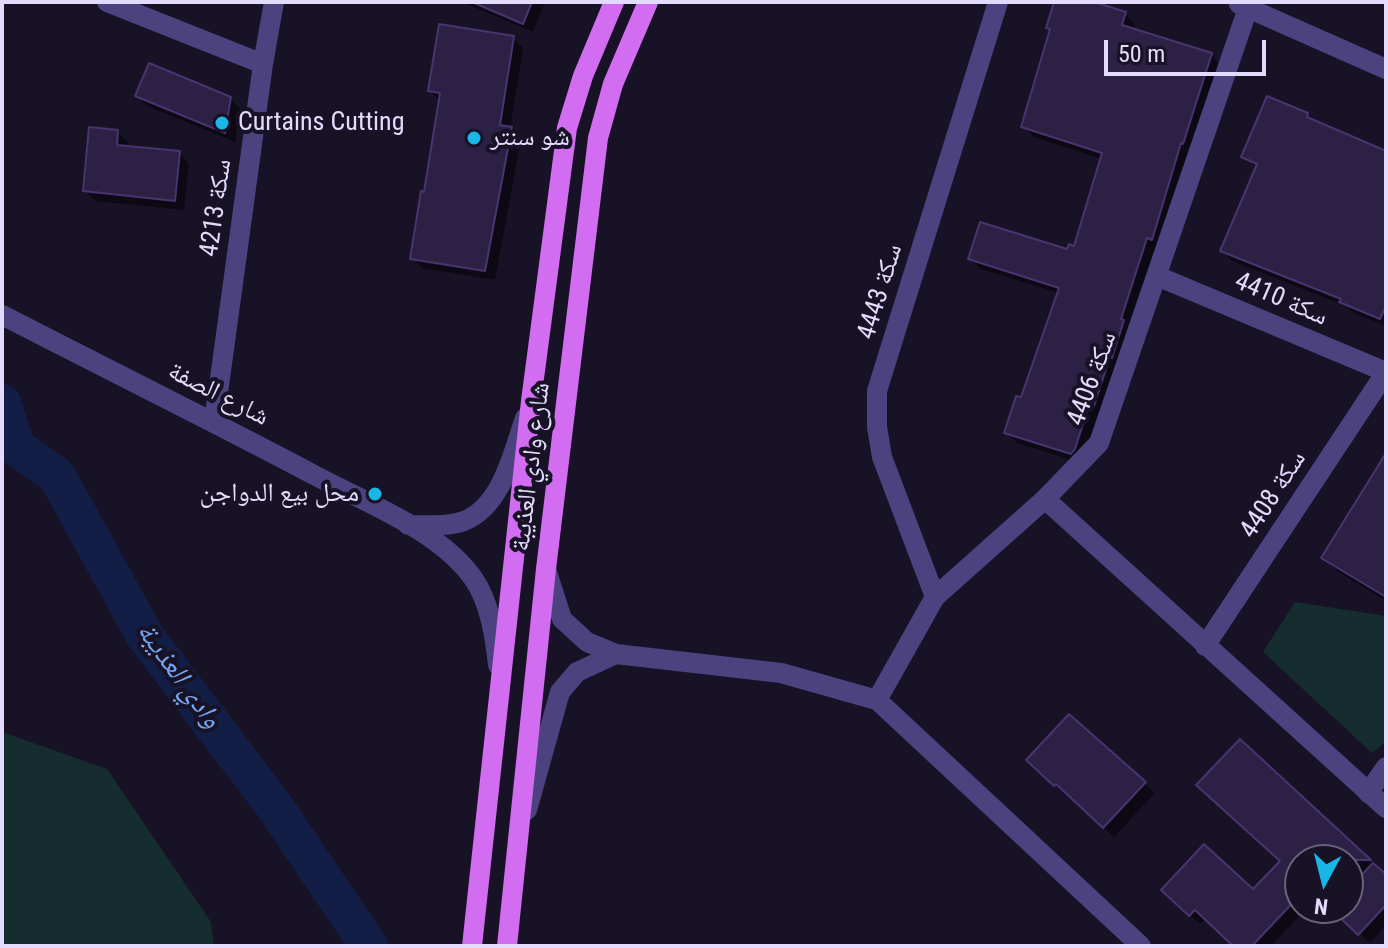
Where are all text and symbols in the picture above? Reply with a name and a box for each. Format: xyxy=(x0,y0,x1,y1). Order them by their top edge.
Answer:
scale bar xyxy=(1108,24,1270,74)
text: 50 m xyxy=(1118,40,1165,68)
place label: Curtains Cutting xyxy=(238,107,404,139)
marker: Curtains Cutting xyxy=(213,114,231,132)
place label: شو سنتر xyxy=(490,122,570,154)
marker: شو سنتر xyxy=(465,129,483,147)
street label: سكة 4213 xyxy=(195,157,239,259)
street label: سكة 4443 xyxy=(852,241,910,343)
street label: سكة 4410 xyxy=(1230,266,1332,334)
street label: سكة 4406 xyxy=(1062,328,1124,430)
street label: شارع الصفة xyxy=(162,356,274,434)
street label: شارع وادي العذيبة xyxy=(506,381,558,553)
street label: سكة 4408 xyxy=(1234,445,1314,545)
place label: محل بيع الدواجن xyxy=(199,478,359,510)
marker: محل بيع الدواجن xyxy=(366,485,384,503)
water label: وادي العذيبة xyxy=(128,616,228,736)
north arrow xyxy=(1284,844,1364,924)
text: N xyxy=(1313,893,1329,920)

